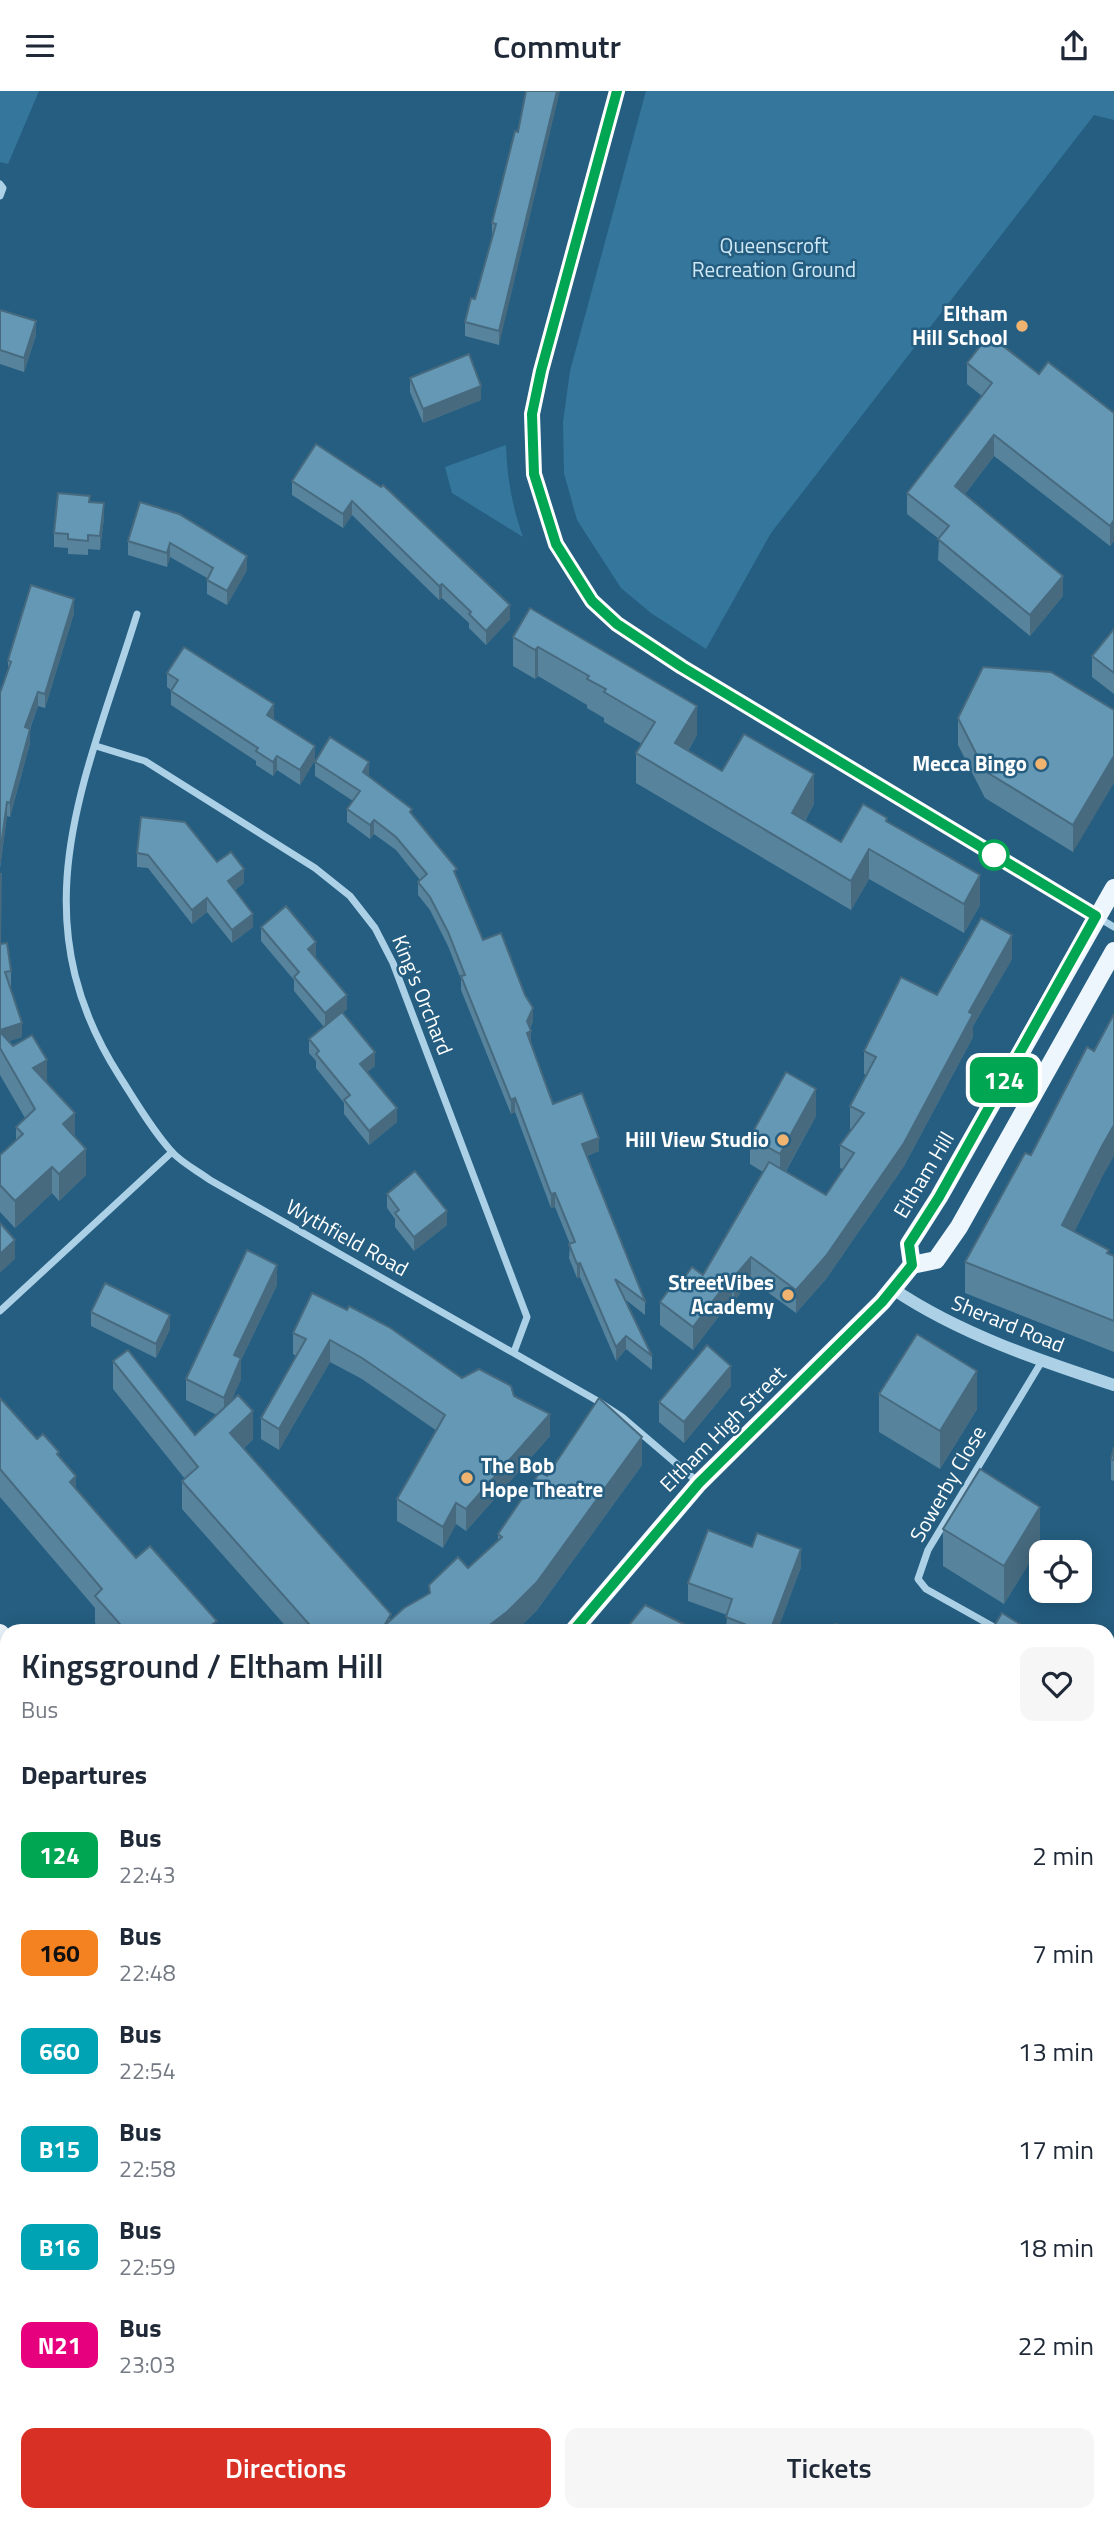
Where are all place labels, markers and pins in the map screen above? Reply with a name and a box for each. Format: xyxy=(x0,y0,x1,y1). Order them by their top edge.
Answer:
place label: Eltham Hill School xyxy=(912,297,1008,353)
marker: Eltham Hill School xyxy=(1014,318,1030,334)
place label: Mecca Bingo xyxy=(912,747,1027,779)
marker: Mecca Bingo xyxy=(1033,756,1049,772)
unlabelled marker xyxy=(979,840,1009,870)
place label: Hill View Studio xyxy=(625,1123,769,1155)
marker: Hill View Studio xyxy=(775,1132,791,1148)
place label: StreetVibes Academy xyxy=(668,1266,774,1322)
marker: StreetVibes Academy xyxy=(780,1287,796,1303)
place label: The Bob Hope Theatre xyxy=(481,1449,603,1505)
marker: The Bob Hope Theatre xyxy=(459,1470,475,1486)

